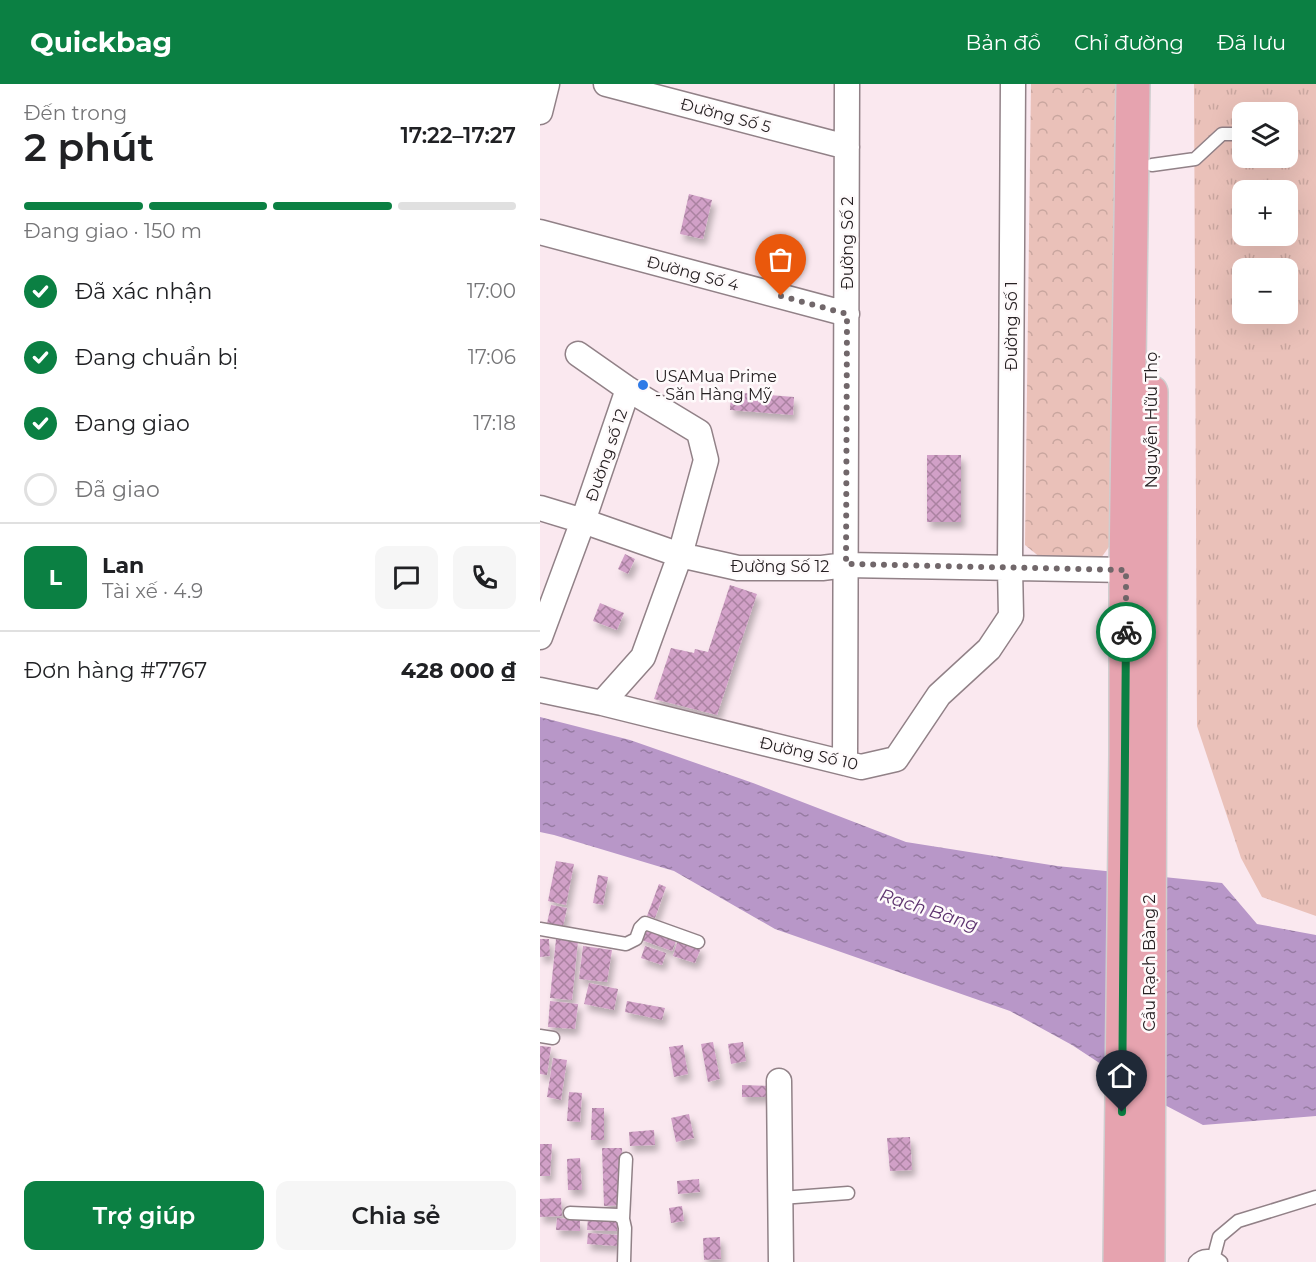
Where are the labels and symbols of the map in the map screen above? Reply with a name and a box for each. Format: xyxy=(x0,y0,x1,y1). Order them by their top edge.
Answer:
street label: Đường Số 5 xyxy=(679,94,773,137)
street label: Đường Số 2 xyxy=(838,197,857,289)
pin xyxy=(755,234,806,296)
street label: Đường Số 4 xyxy=(645,252,741,295)
street label: Đường Số 1 xyxy=(1002,281,1021,371)
street label: Nguyễn Hữu Thọ xyxy=(1142,352,1161,488)
place label: USAMua Prime - Săn Hàng Mỹ xyxy=(655,367,777,404)
marker: USAMua Prime - Săn Hàng Mỹ xyxy=(636,378,650,392)
street label: Đường số 12 xyxy=(582,406,631,504)
street label: Đường Số 12 xyxy=(731,557,829,576)
courier xyxy=(1096,602,1156,662)
street label: Đường Số 10 xyxy=(758,733,860,774)
water label: Rạch Bàng xyxy=(877,884,981,936)
street label: Cầu Rạch Bàng 2 xyxy=(1140,895,1159,1032)
pin xyxy=(1096,1050,1147,1112)

